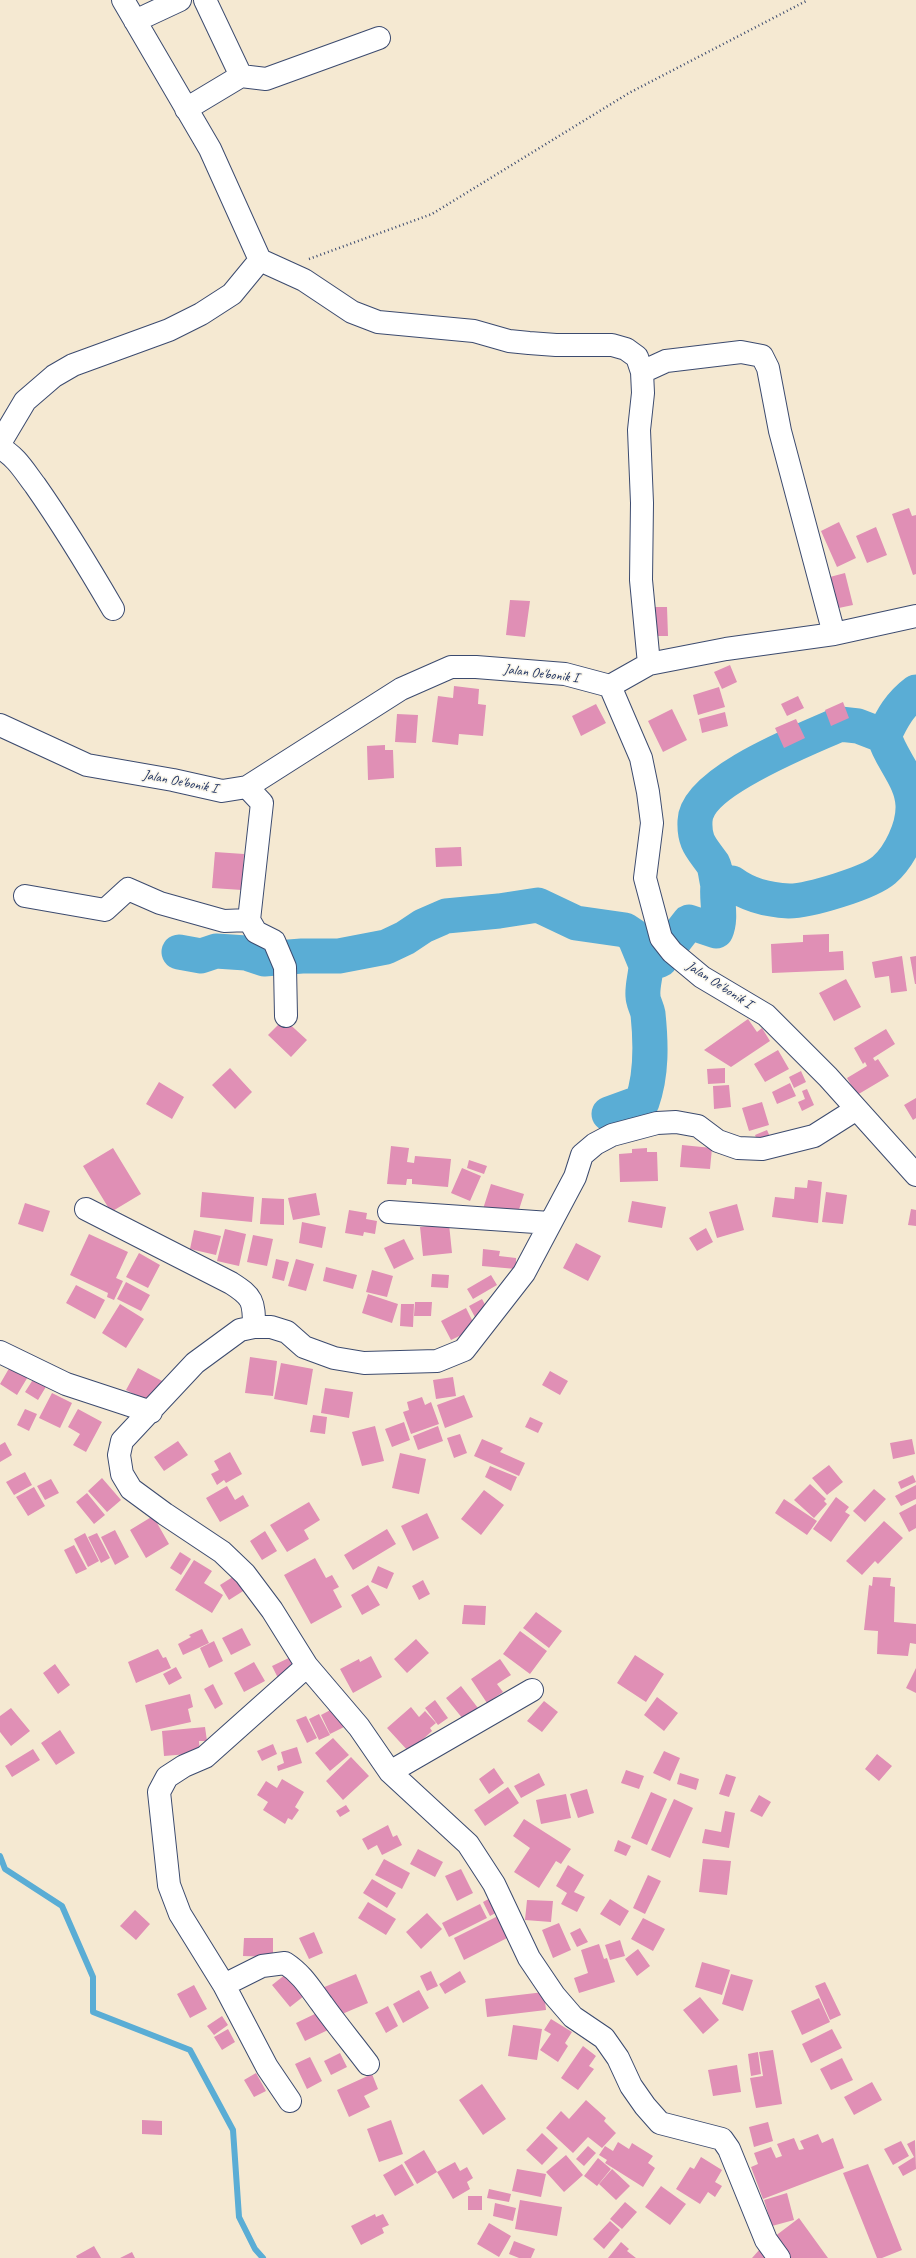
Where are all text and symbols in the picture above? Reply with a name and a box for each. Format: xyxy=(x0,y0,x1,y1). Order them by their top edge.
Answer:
street label: Jalan Oe'bonik I xyxy=(503,661,579,687)
street label: Jalan Oe'bonik I xyxy=(142,767,218,797)
street label: Jalan Oe'bonik I xyxy=(683,958,755,1012)

